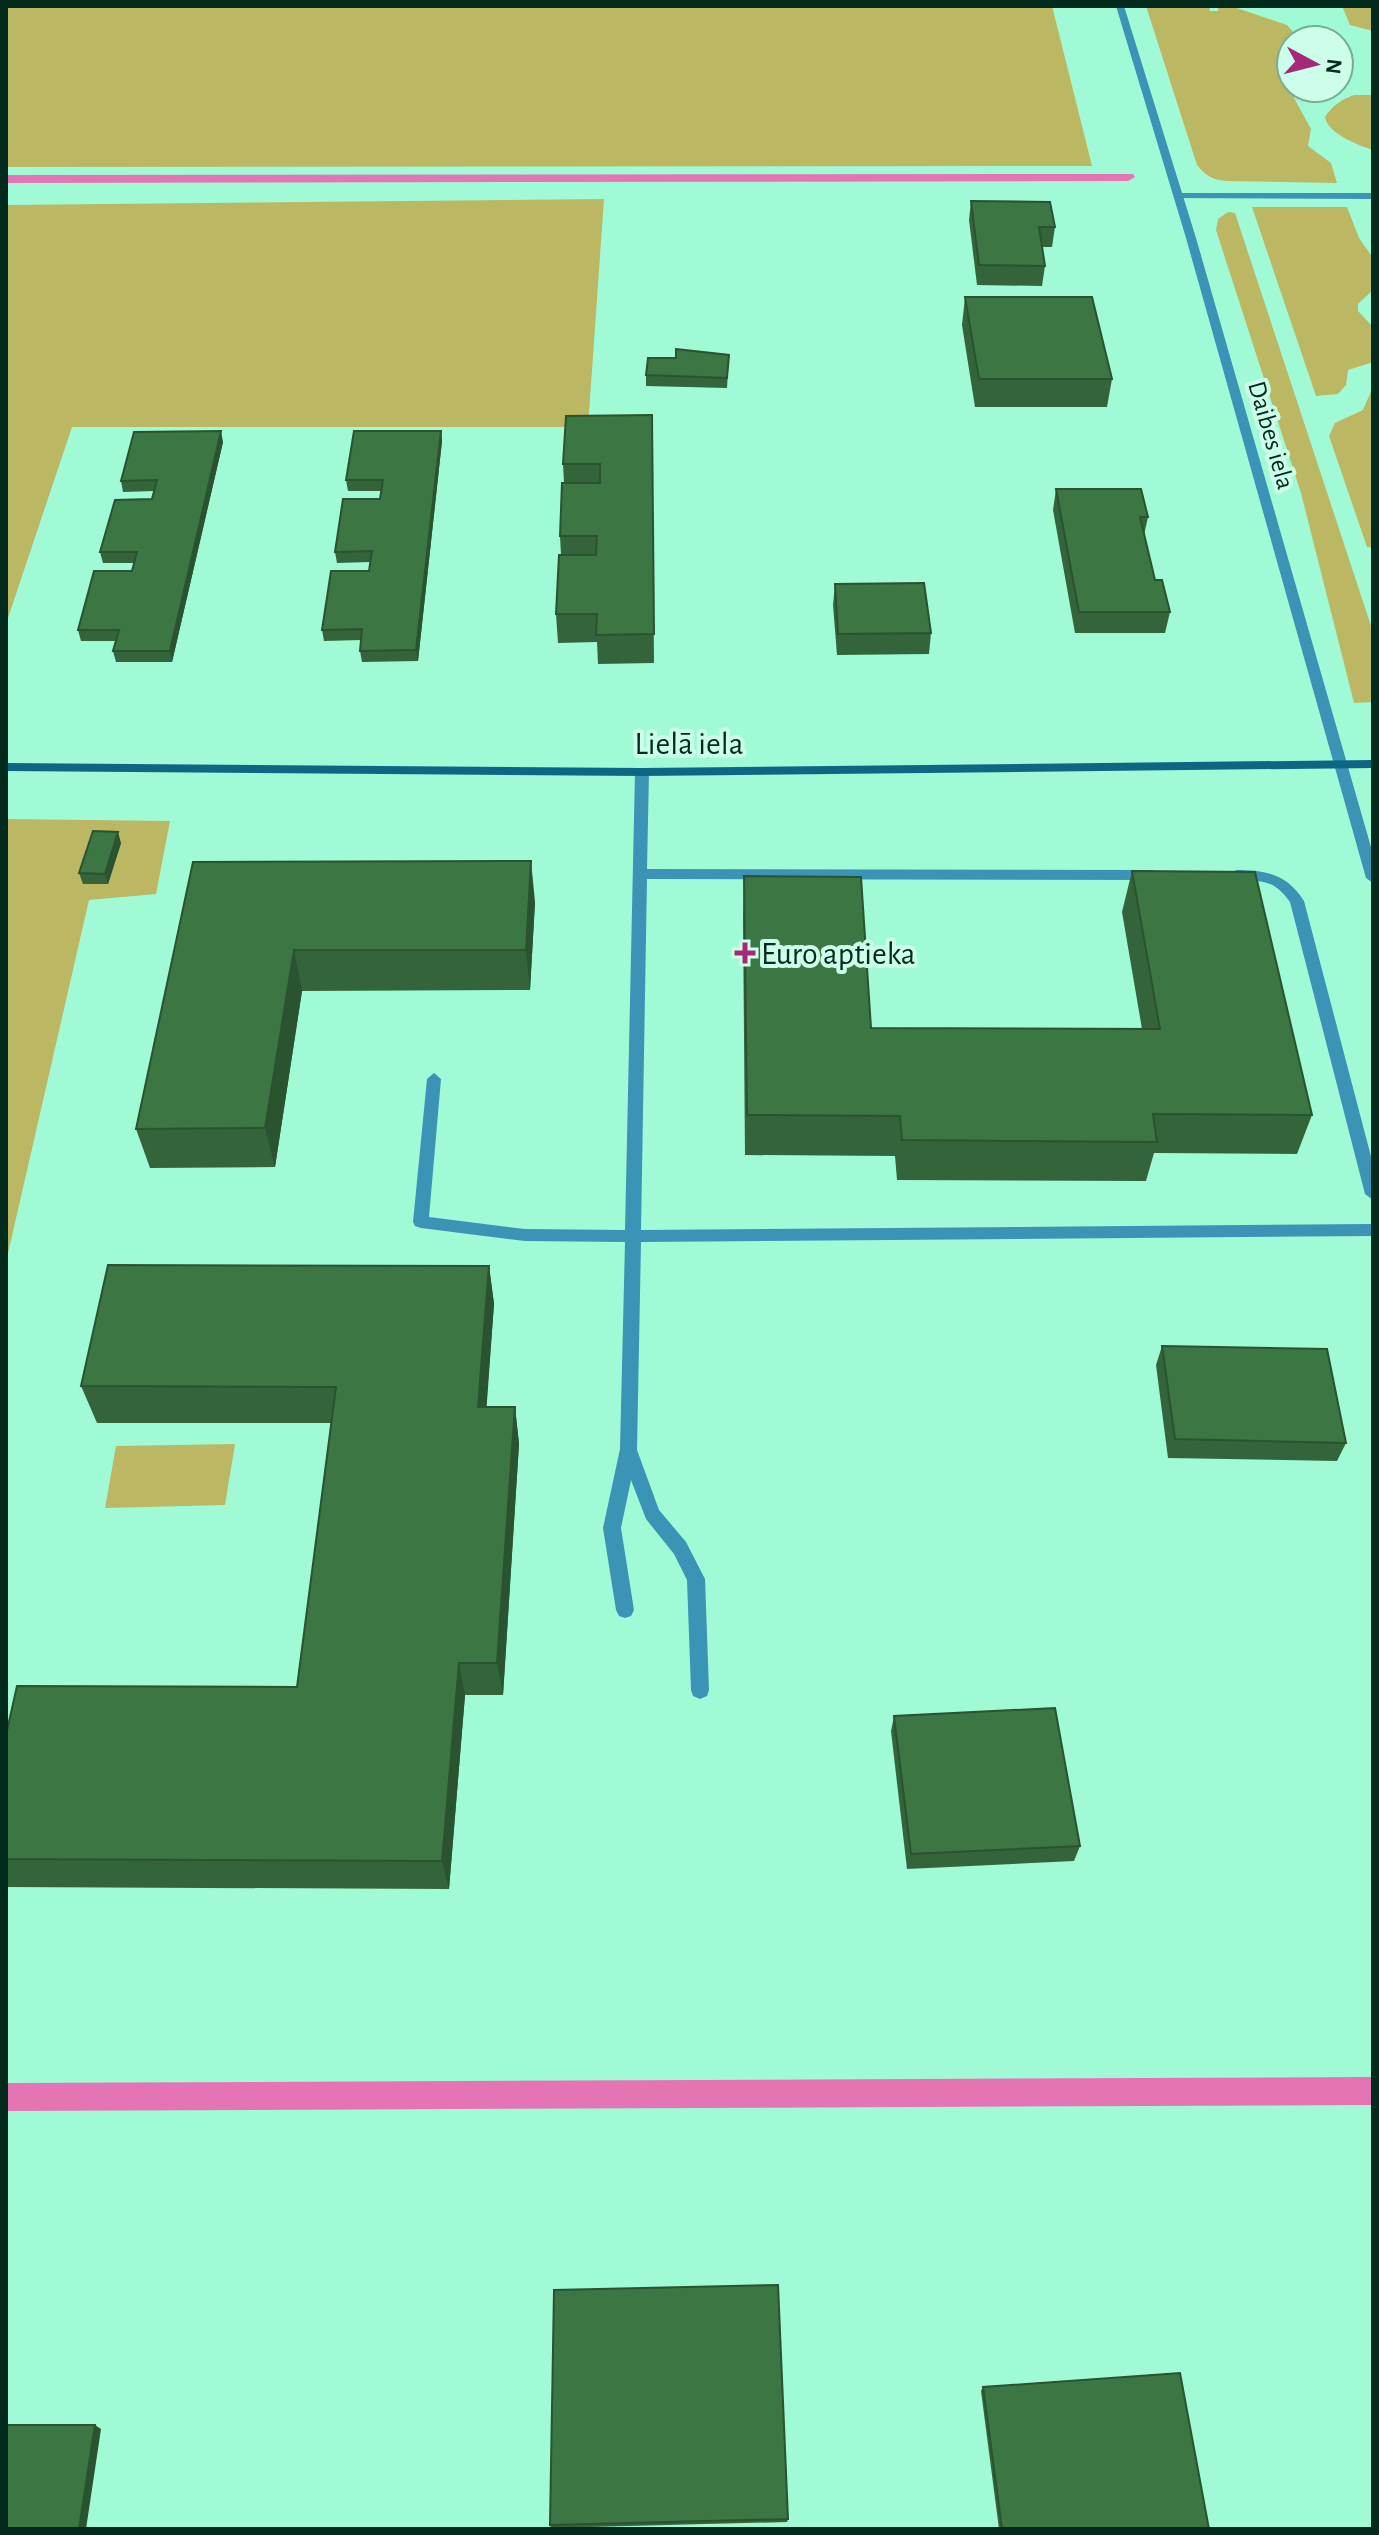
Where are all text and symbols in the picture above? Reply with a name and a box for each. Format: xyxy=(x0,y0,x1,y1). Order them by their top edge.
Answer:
north arrow xyxy=(1275,24,1355,104)
text: N xyxy=(1322,57,1346,75)
street label: Daibes iela xyxy=(1243,378,1299,492)
street label: Lielā iela xyxy=(635,728,743,760)
place label: Euro aptieka xyxy=(761,938,916,970)
marker: Euro aptieka xyxy=(736,944,754,962)

